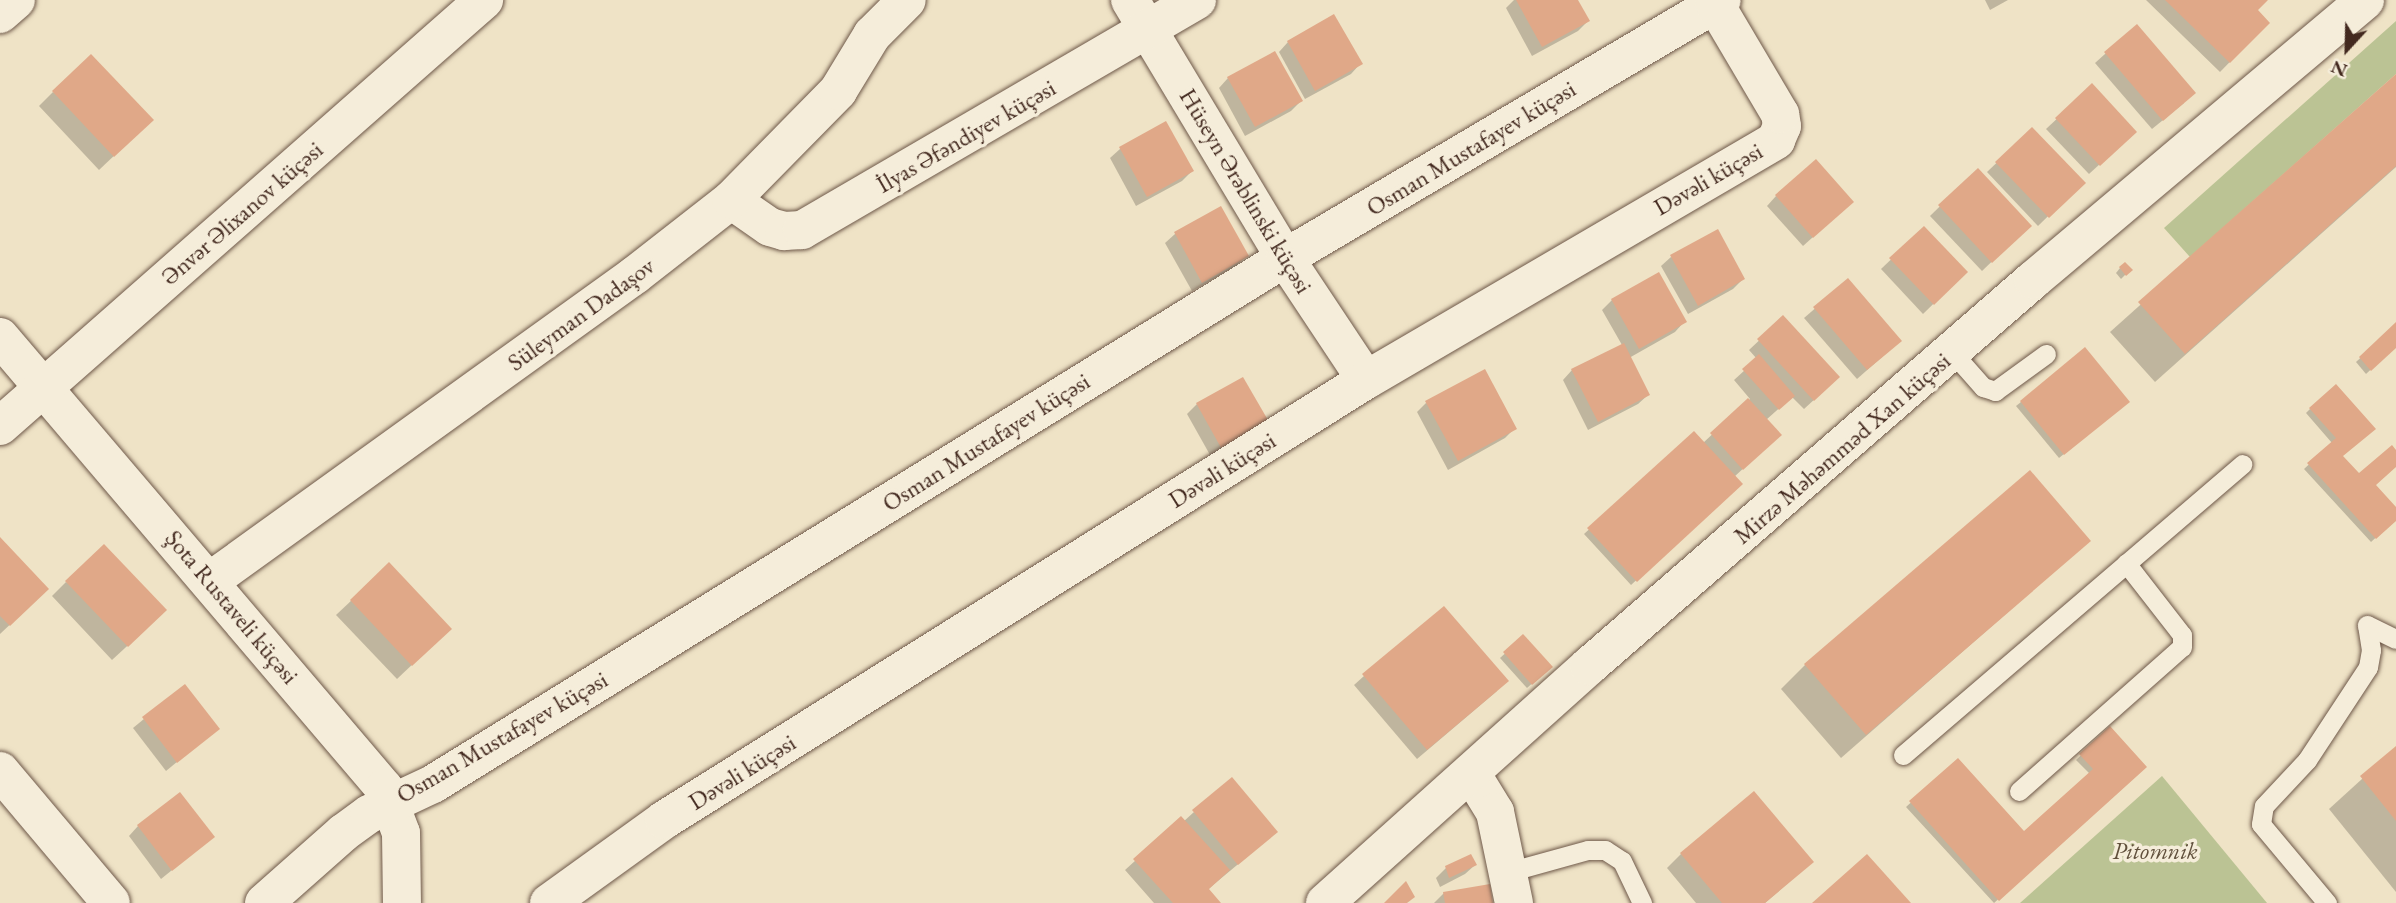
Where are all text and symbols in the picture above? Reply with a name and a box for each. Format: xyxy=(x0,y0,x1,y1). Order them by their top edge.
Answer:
north arrow xyxy=(2312,14,2382,84)
text: N xyxy=(2327,54,2351,83)
street label: İlyas Əfəndiyev küçəsi xyxy=(871,73,1061,199)
street label: Osman Mustafayev küçəsi xyxy=(1361,74,1581,222)
street label: Hüseyn Ərəblinski küçəsi xyxy=(1173,83,1319,299)
street label: Ənvər Əlixanov küçəsi xyxy=(155,135,329,291)
street label: Dəvəli küçəsi xyxy=(1649,136,1767,222)
street label: Süleyman Dadaşov xyxy=(502,251,660,377)
street label: Mirzə Məhəmməd Xan küçəsi xyxy=(1728,346,1956,550)
street label: Osman Mustafayev küçəsi xyxy=(877,366,1095,518)
street label: Dəvəli küçəsi xyxy=(1163,426,1281,514)
street label: Şota Rustaveli küçəsi xyxy=(159,524,305,690)
street label: Osman Mustafayev küçəsi xyxy=(391,665,613,809)
street label: Dəvəli küçəsi xyxy=(683,728,801,816)
park label: Pitomnik xyxy=(2112,837,2198,865)

